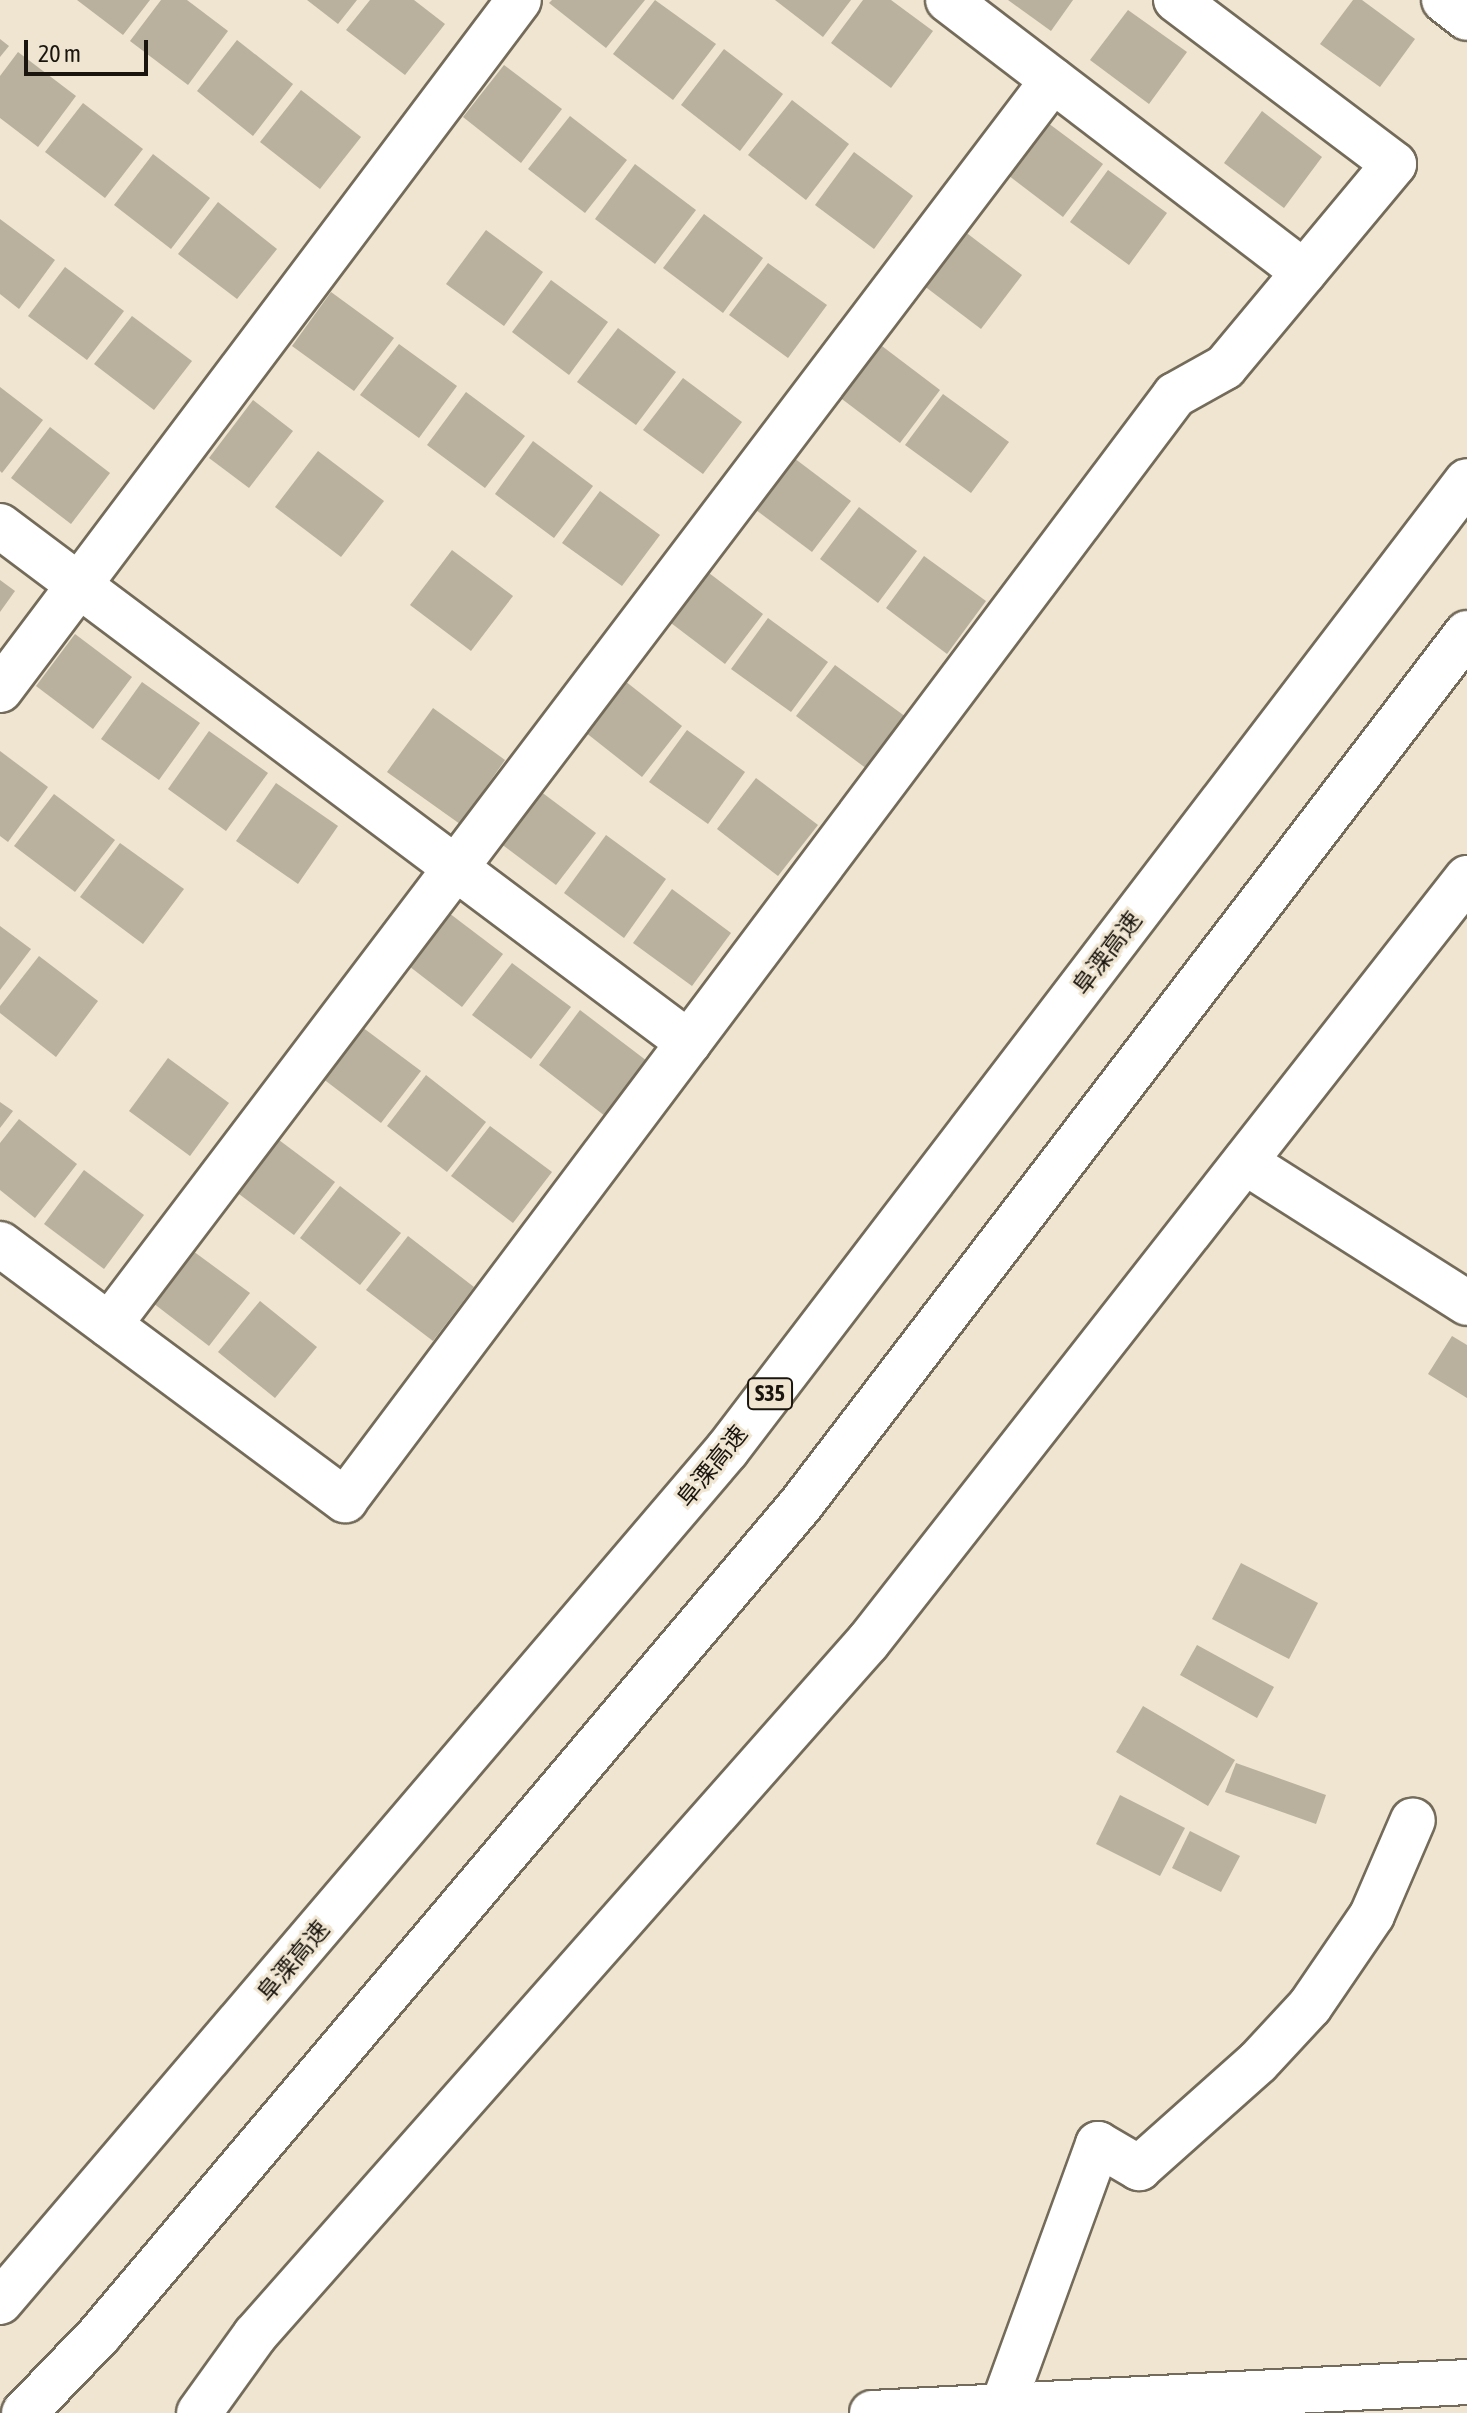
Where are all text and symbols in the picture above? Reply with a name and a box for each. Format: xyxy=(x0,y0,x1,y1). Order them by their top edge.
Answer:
scale bar xyxy=(28,24,152,74)
text: 20 m xyxy=(38,40,81,67)
street label: 阜溧高速 xyxy=(1067,906,1147,1000)
road number: S35 xyxy=(746,1376,794,1412)
street label: 阜溧高速 xyxy=(671,1420,753,1512)
street label: 阜溧高速 xyxy=(251,1915,335,2007)

